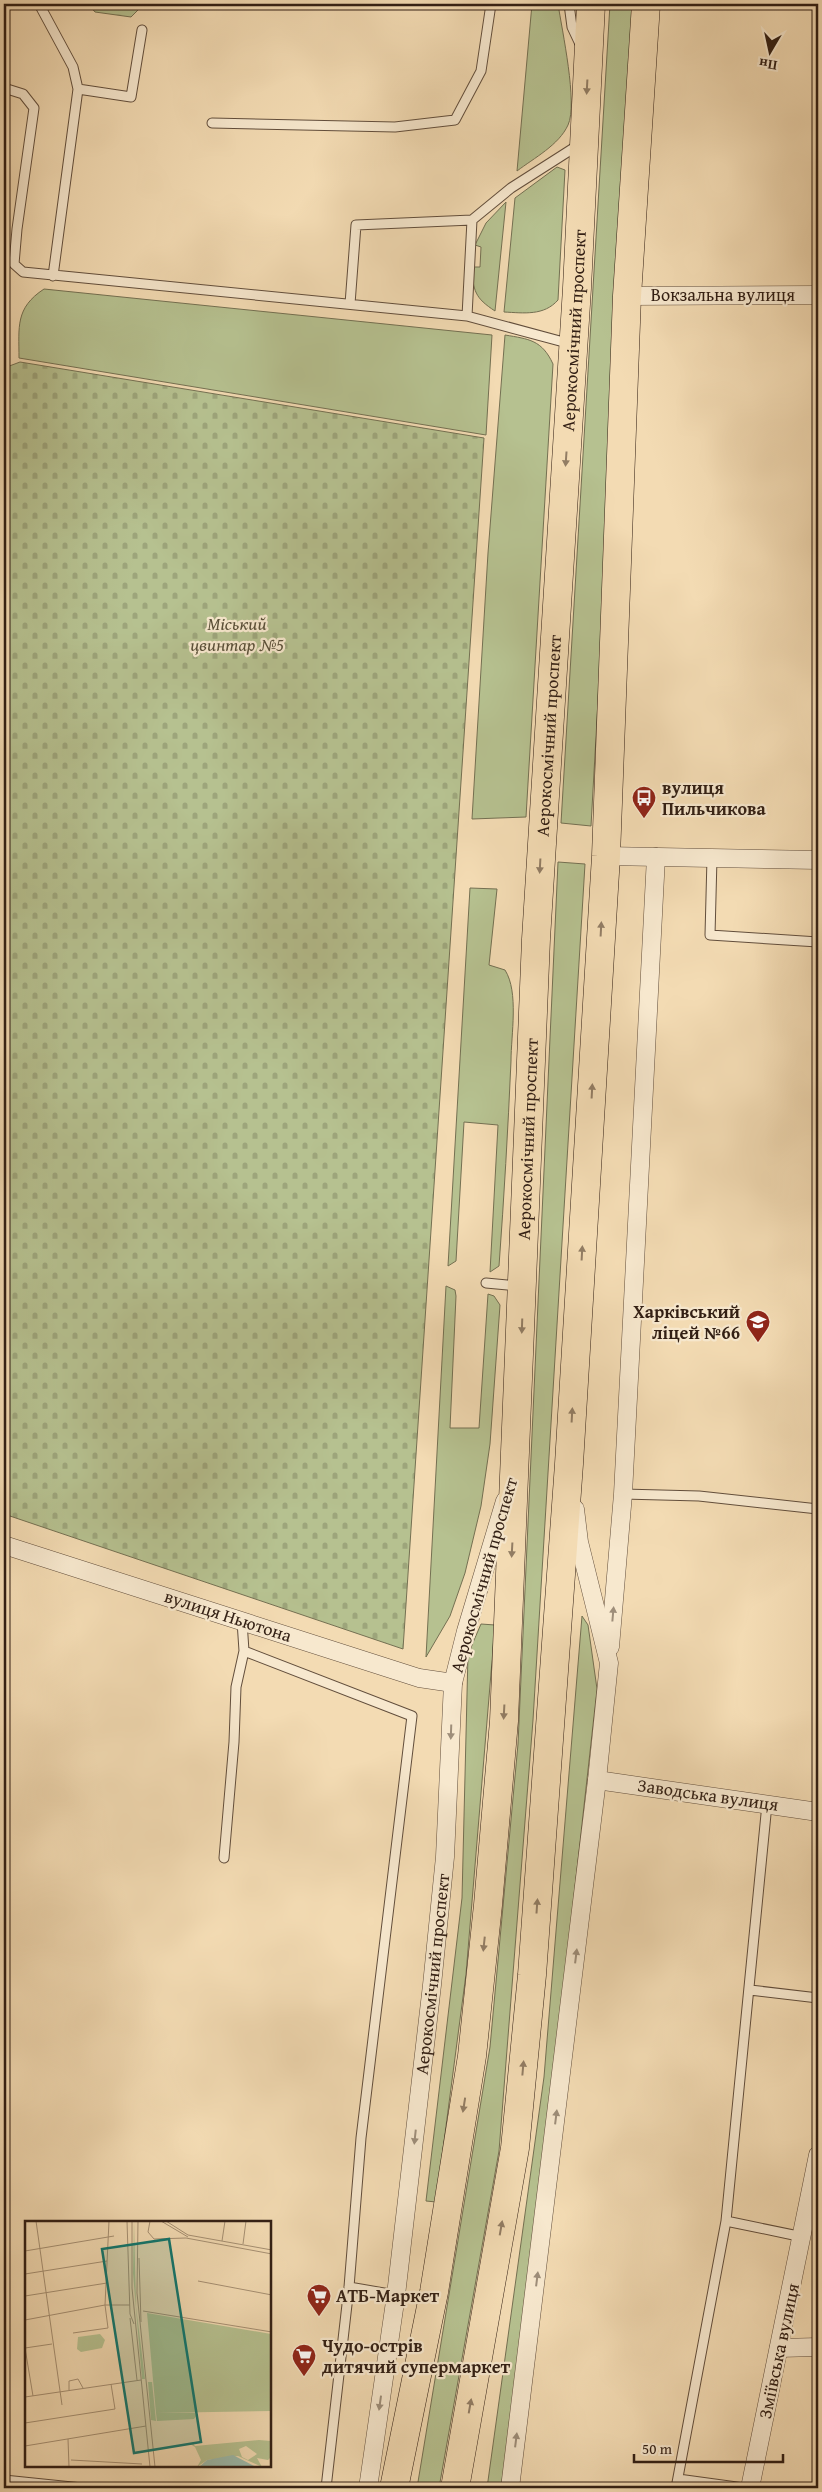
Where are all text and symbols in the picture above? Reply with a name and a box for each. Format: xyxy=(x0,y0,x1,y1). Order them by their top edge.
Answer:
north arrow xyxy=(744,28,794,78)
text: Пн xyxy=(757,53,778,76)
one-way arrow xyxy=(582,80,590,96)
street label: Аерокосмічний проспект xyxy=(554,229,593,432)
street label: Вокзальна вулиця xyxy=(651,281,795,308)
one-way arrow xyxy=(562,452,570,468)
park label: Міський цвинтар №5 xyxy=(190,610,284,658)
street label: Аерокосмічний проспект xyxy=(528,634,568,837)
place label: вулиця Пильчикова xyxy=(662,774,766,822)
bus stop icon: вулиця Пильчикова xyxy=(631,785,657,819)
one-way arrow xyxy=(536,858,544,874)
one-way arrow xyxy=(598,921,606,937)
street label: Аерокосмічний проспект xyxy=(510,1037,545,1241)
one-way arrow xyxy=(588,1083,596,1099)
one-way arrow xyxy=(578,1245,586,1261)
place label: Харківський ліцей №66 xyxy=(633,1298,740,1346)
school or university icon: Харківський ліцей №66 xyxy=(745,1309,771,1343)
one-way arrow xyxy=(517,1318,525,1334)
one-way arrow xyxy=(568,1407,576,1423)
street label: Аерокосмічний проспект xyxy=(443,1474,524,1676)
one-way arrow xyxy=(507,1542,515,1558)
street label: вулиця Ньютона xyxy=(161,1582,296,1649)
one-way arrow xyxy=(609,1606,617,1622)
one-way arrow xyxy=(500,1705,508,1721)
one-way arrow xyxy=(446,1724,454,1740)
street label: Заводська вулиця xyxy=(636,1771,780,1818)
street label: Аерокосмічний проспект xyxy=(408,1872,456,2076)
one-way arrow xyxy=(533,1897,541,1913)
one-way arrow xyxy=(480,1936,488,1952)
one-way arrow xyxy=(572,1948,580,1964)
one-way arrow xyxy=(519,2059,527,2075)
one-way arrow xyxy=(459,2097,467,2113)
one-way arrow xyxy=(553,2109,561,2125)
one-way arrow xyxy=(411,2130,419,2146)
one-way arrow xyxy=(498,2220,506,2236)
inset map xyxy=(25,2221,271,2467)
one-way arrow xyxy=(533,2270,541,2286)
street label: Зміївська вулиця xyxy=(751,2281,806,2421)
place label: АТБ-Маркет xyxy=(336,2282,440,2309)
supermarket icon: АТБ-Маркет xyxy=(306,2283,332,2317)
place label: Чудо-острів дитячий супермаркет xyxy=(322,2332,511,2380)
supermarket icon: Чудо-острів дитячий супермаркет xyxy=(291,2343,317,2377)
one-way arrow xyxy=(376,2395,384,2411)
one-way arrow xyxy=(466,2397,474,2413)
one-way arrow xyxy=(513,2432,521,2448)
scale bar xyxy=(634,2432,783,2464)
text: 50 m xyxy=(642,2438,673,2459)

